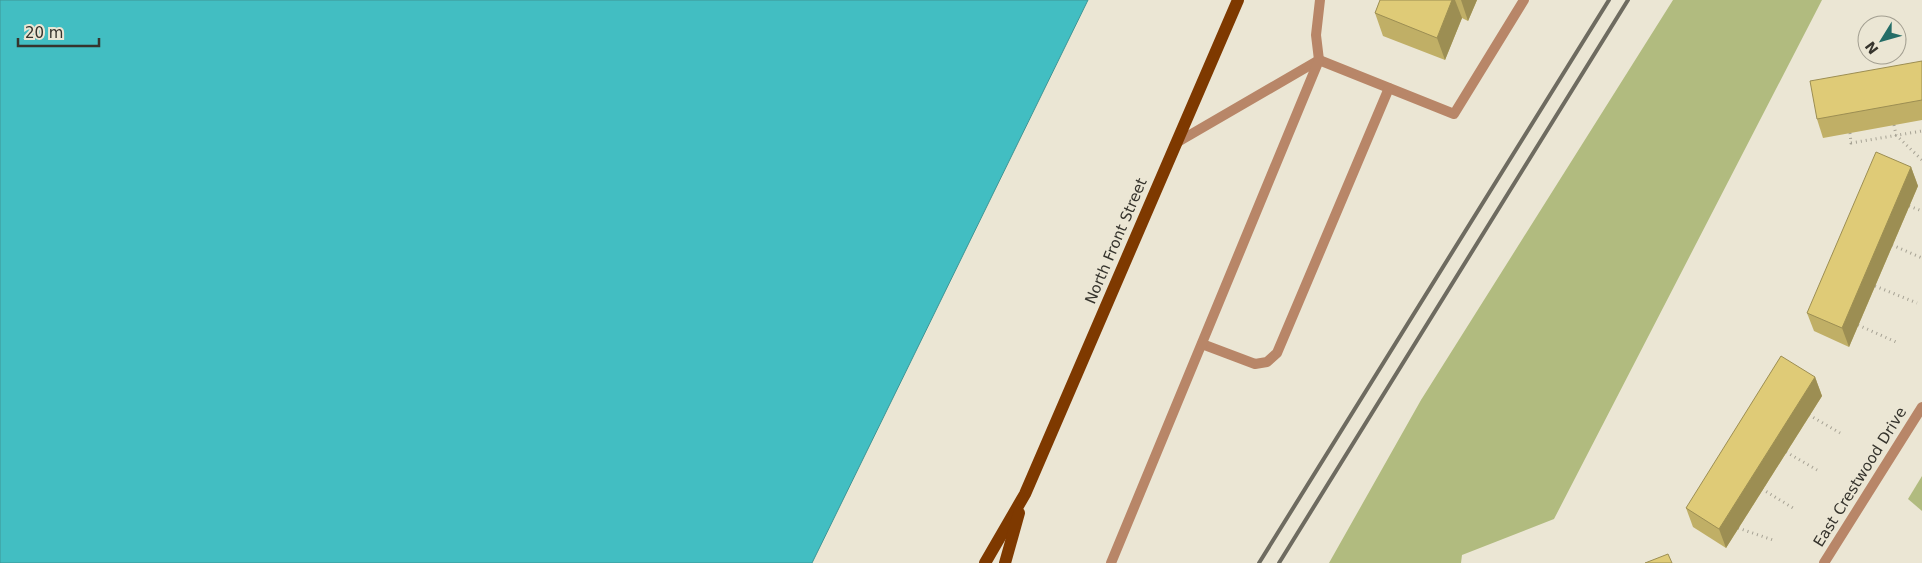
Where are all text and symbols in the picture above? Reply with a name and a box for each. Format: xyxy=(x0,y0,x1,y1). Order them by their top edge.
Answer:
scale bar xyxy=(18,15,99,47)
north arrow xyxy=(1857,15,1907,65)
text: 20 m xyxy=(25,24,63,42)
text: N xyxy=(1862,38,1882,57)
street label: North Front Street xyxy=(1081,175,1151,307)
street label: East Crestwood Drive xyxy=(1810,404,1910,550)

